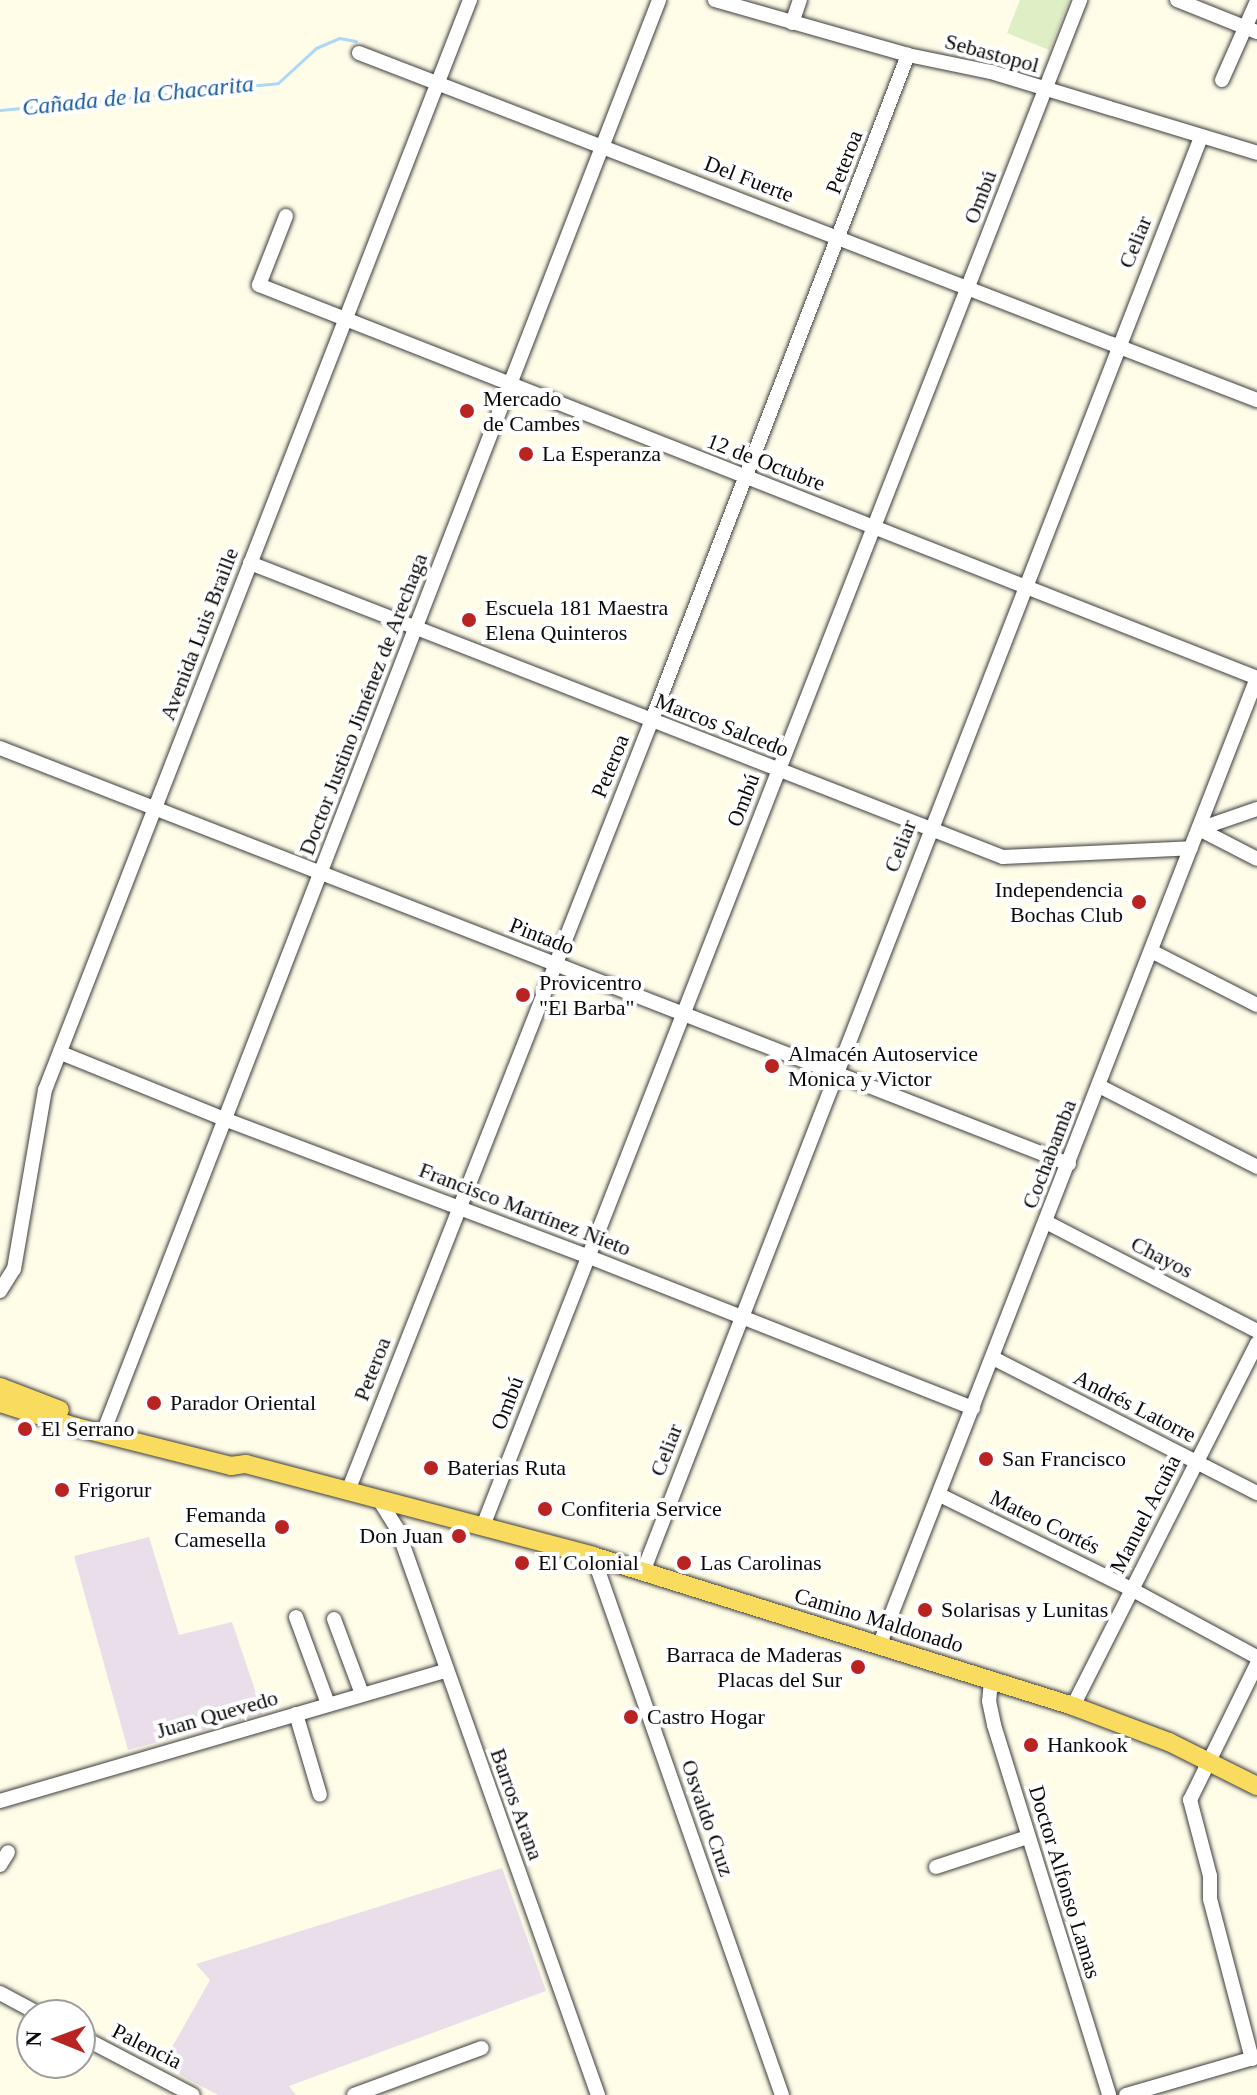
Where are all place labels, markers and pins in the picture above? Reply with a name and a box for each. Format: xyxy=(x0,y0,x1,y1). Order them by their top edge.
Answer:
place label: Mercado de Cambes xyxy=(483,385,580,436)
marker: Mercado de Cambes xyxy=(458,402,476,420)
place label: La Esperanza xyxy=(542,441,661,467)
marker: La Esperanza xyxy=(517,445,535,463)
place label: Escuela 181 Maestra Elena Quinteros xyxy=(485,594,668,646)
marker: Escuela 181 Maestra Elena Quinteros xyxy=(460,611,478,629)
place label: Independencia Bochas Club xyxy=(995,876,1123,928)
marker: Independencia Bochas Club xyxy=(1130,893,1148,911)
place label: Provicentro "El Barba" xyxy=(539,969,642,1020)
marker: Provicentro "El Barba" xyxy=(514,986,532,1004)
place label: Almacén Autoservice Monica y Victor xyxy=(788,1040,979,1092)
marker: Almacén Autoservice Monica y Victor xyxy=(763,1057,781,1075)
place label: Parador Oriental xyxy=(170,1390,316,1416)
marker: Parador Oriental xyxy=(145,1394,163,1412)
place label: El Serrano xyxy=(41,1416,134,1442)
marker: El Serrano xyxy=(16,1420,34,1438)
place label: San Francisco xyxy=(1002,1446,1126,1472)
marker: San Francisco xyxy=(977,1450,995,1468)
place label: Baterias Ruta xyxy=(447,1455,566,1481)
marker: Baterias Ruta xyxy=(422,1459,440,1477)
place label: Frigorur xyxy=(78,1477,151,1503)
marker: Frigorur xyxy=(53,1481,71,1499)
place label: Confiteria Service xyxy=(561,1496,722,1522)
marker: Confiteria Service xyxy=(536,1500,554,1518)
place label: Femanda Camesella xyxy=(174,1501,266,1552)
marker: Femanda Camesella xyxy=(273,1518,291,1536)
place label: Don Juan xyxy=(359,1523,443,1549)
marker: Don Juan xyxy=(450,1527,468,1545)
place label: El Colonial xyxy=(538,1550,639,1576)
place label: Las Carolinas xyxy=(700,1550,822,1576)
marker: El Colonial xyxy=(513,1554,531,1572)
marker: Las Carolinas xyxy=(675,1554,693,1572)
place label: Solarisas y Lunitas xyxy=(941,1597,1108,1623)
marker: Solarisas y Lunitas xyxy=(916,1601,934,1619)
place label: Barraca de Maderas Placas del Sur xyxy=(666,1641,842,1692)
marker: Barraca de Maderas Placas del Sur xyxy=(849,1658,867,1676)
place label: Castro Hogar xyxy=(647,1704,765,1730)
marker: Castro Hogar xyxy=(622,1708,640,1726)
place label: Hankook xyxy=(1047,1732,1128,1758)
marker: Hankook xyxy=(1022,1736,1040,1754)

